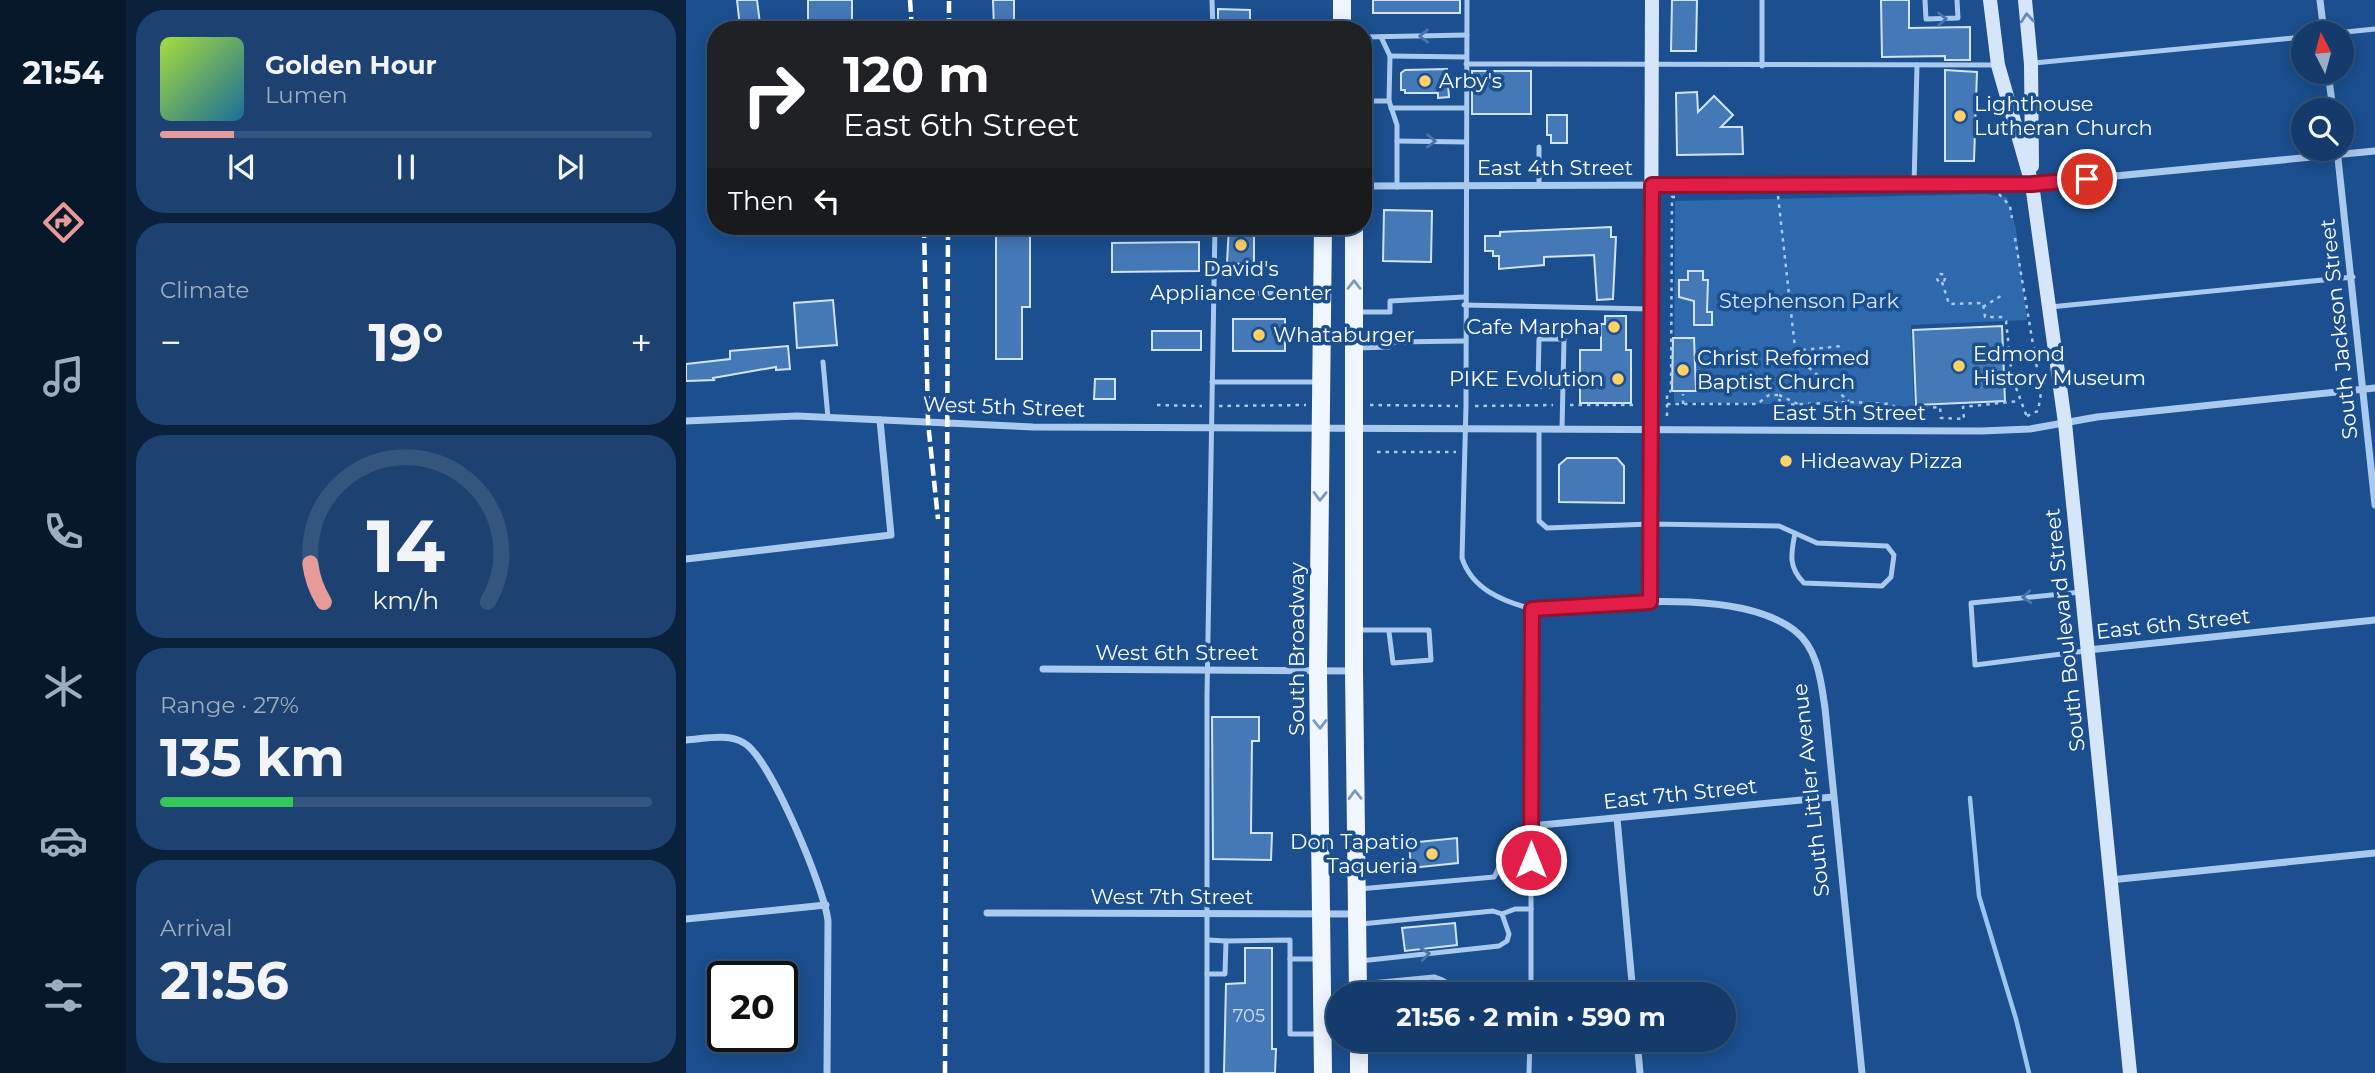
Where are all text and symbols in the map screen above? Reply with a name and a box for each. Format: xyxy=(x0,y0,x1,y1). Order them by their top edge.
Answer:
one-way arrow xyxy=(1937,11,1948,27)
one-way arrow xyxy=(2020,13,2035,24)
north arrow xyxy=(2291,21,2354,84)
map controls xyxy=(2291,21,2354,161)
one-way arrow xyxy=(1418,28,1429,44)
text: 120 m xyxy=(843,45,990,104)
text: Golden Hour xyxy=(265,49,437,81)
icon: right xyxy=(728,49,819,140)
text: 21:54 xyxy=(23,53,103,92)
place label: Arby's xyxy=(1439,68,1502,93)
marker: Arby's xyxy=(1417,73,1433,89)
text: Lumen xyxy=(265,81,348,109)
place label: Lighthouse Lutheran Church xyxy=(1974,91,2153,140)
button: search xyxy=(2291,98,2354,161)
text: East 6th Street xyxy=(843,105,1079,144)
marker: Lighthouse Lutheran Church xyxy=(1952,108,1968,124)
one-way arrow xyxy=(1426,134,1437,149)
icon: previous xyxy=(223,148,261,186)
icon: pause xyxy=(387,148,425,186)
icon: next xyxy=(551,148,589,186)
pin xyxy=(2057,149,2117,209)
street label: East 4th Street xyxy=(1477,155,1633,180)
icon: arrive xyxy=(2068,160,2106,198)
icon: left xyxy=(808,182,846,220)
text: Then xyxy=(728,185,794,217)
icon: directions xyxy=(39,198,88,247)
street label: South Jackson Street xyxy=(2314,217,2363,441)
marker: David's Appliance Center xyxy=(1233,237,1249,253)
place label: David's Appliance Center xyxy=(1150,256,1332,305)
text: Climate xyxy=(160,276,249,304)
one-way arrow xyxy=(1346,280,1362,290)
park label: Stephenson Park xyxy=(1719,288,1900,313)
text: 19° xyxy=(368,311,444,374)
place label: Cafe Marpha xyxy=(1466,314,1600,339)
text: − xyxy=(160,319,182,366)
text: + xyxy=(630,319,652,366)
marker: Cafe Marpha xyxy=(1606,319,1622,335)
place label: Whataburger xyxy=(1273,322,1415,347)
marker: Whataburger xyxy=(1251,327,1267,343)
place label: Edmond History Museum xyxy=(1973,341,2146,390)
place label: Christ Reformed Baptist Church xyxy=(1697,345,1870,394)
icon: music xyxy=(39,352,88,401)
marker: Edmond History Museum xyxy=(1951,358,1967,374)
marker: Christ Reformed Baptist Church xyxy=(1675,362,1691,378)
place label: PIKE Evolution xyxy=(1449,366,1604,391)
marker: PIKE Evolution xyxy=(1610,371,1626,387)
street label: West 5th Street xyxy=(922,391,1086,422)
street label: East 5th Street xyxy=(1772,400,1926,425)
place label: Hideaway Pizza xyxy=(1800,448,1963,473)
marker: Hideaway Pizza xyxy=(1778,453,1794,469)
one-way arrow xyxy=(1312,491,1328,502)
text: 14 xyxy=(367,503,445,591)
icon: phone xyxy=(39,507,88,556)
street label: South Boulevard Street xyxy=(2039,507,2090,753)
street label: South Broadway xyxy=(1284,562,1309,736)
text: km/h xyxy=(373,585,439,615)
one-way arrow xyxy=(2021,590,2033,605)
street label: East 6th Street xyxy=(2095,603,2251,644)
street label: West 6th Street xyxy=(1095,640,1259,665)
icon: climate xyxy=(39,662,88,711)
street label: South Littler Avenue xyxy=(1787,682,1834,898)
text: Range · 27% xyxy=(160,691,299,719)
one-way arrow xyxy=(1312,718,1327,729)
text: 135 km xyxy=(160,726,345,789)
street label: East 7th Street xyxy=(1602,773,1758,814)
one-way arrow xyxy=(1347,789,1363,799)
icon: car xyxy=(39,816,88,865)
position arrow xyxy=(1494,823,1568,897)
place label: Don Tapatio Taqueria xyxy=(1290,829,1418,878)
marker: Don Tapatio Taqueria xyxy=(1424,846,1440,862)
street label: West 7th Street xyxy=(1091,884,1253,909)
text: Arrival xyxy=(160,914,233,942)
one-way arrow xyxy=(1419,946,1431,961)
text: 21:56 xyxy=(160,949,289,1012)
speed limit sign: 20 xyxy=(707,961,798,1052)
icon: filters xyxy=(39,971,88,1020)
text: 21:56 · 2 min · 590 m xyxy=(1396,1001,1666,1033)
house number: 705 xyxy=(1233,1005,1265,1027)

